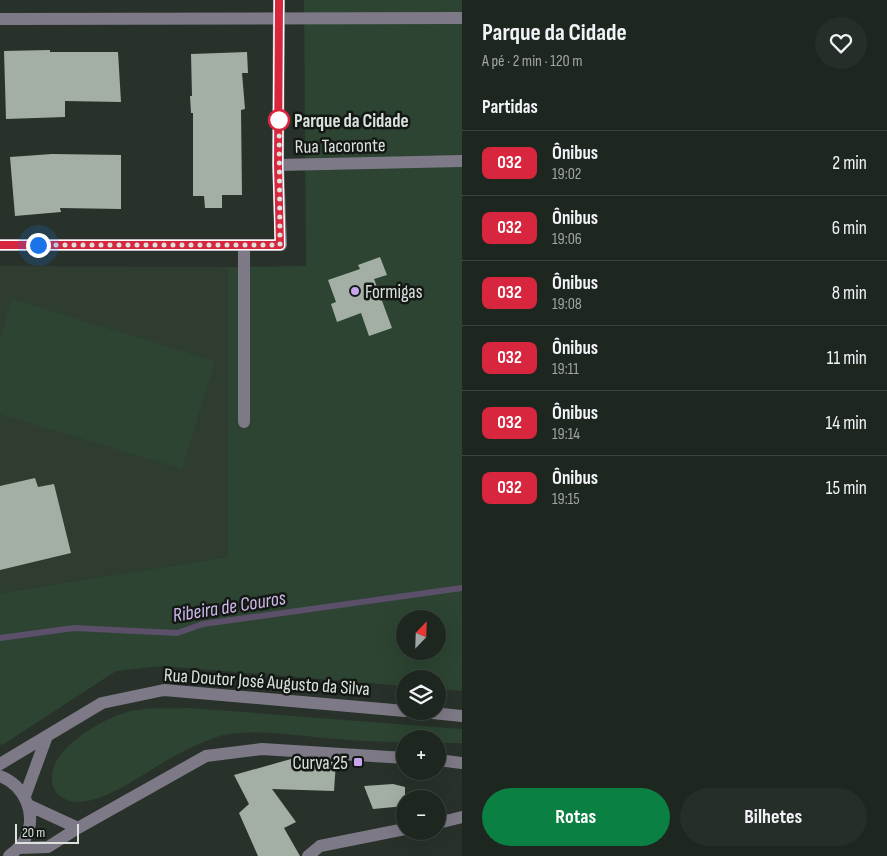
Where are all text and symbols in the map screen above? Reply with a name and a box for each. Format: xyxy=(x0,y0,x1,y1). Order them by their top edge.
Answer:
button: heart xyxy=(815,17,867,69)
text: Parque da Cidade xyxy=(482,18,627,47)
text: A pé · 2 min · 120 m xyxy=(482,52,583,71)
text: Partidas xyxy=(482,96,538,119)
marker: Parque da Cidade xyxy=(268,109,290,131)
place label: Parque da Cidade xyxy=(294,110,409,133)
street label: Rua Tacoronte xyxy=(294,134,386,159)
text: Ônibus xyxy=(552,142,598,165)
text: 032 xyxy=(497,152,522,173)
text: 2 min xyxy=(832,152,867,175)
text: 19:02 xyxy=(552,165,581,184)
text: Ônibus xyxy=(552,207,598,230)
text: 032 xyxy=(497,217,522,238)
text: 6 min xyxy=(832,217,867,240)
text: 19:06 xyxy=(552,230,582,249)
your location xyxy=(26,233,51,258)
text: Ônibus xyxy=(552,272,598,295)
place label: Formigas xyxy=(365,281,423,304)
text: 032 xyxy=(497,282,522,303)
text: 8 min xyxy=(832,282,867,305)
marker: Formigas xyxy=(349,285,361,297)
text: 19:08 xyxy=(552,295,582,314)
text: Ônibus xyxy=(552,337,598,360)
text: 032 xyxy=(497,347,522,368)
text: 11 min xyxy=(827,347,867,370)
text: 19:11 xyxy=(552,360,579,379)
text: Ônibus xyxy=(552,402,598,425)
text: 032 xyxy=(497,412,522,433)
text: 14 min xyxy=(826,412,867,435)
text: 19:14 xyxy=(552,425,580,444)
text: Ônibus xyxy=(552,467,598,490)
text: 032 xyxy=(497,477,522,498)
text: 15 min xyxy=(826,477,867,500)
text: 19:15 xyxy=(552,490,580,509)
water label: Ribeira de Couros xyxy=(171,586,287,628)
north arrow xyxy=(396,610,446,660)
map controls xyxy=(396,610,446,840)
street label: Rua Doutor José Augusto da Silva xyxy=(163,664,371,701)
button: layers xyxy=(396,670,446,720)
button: + xyxy=(396,730,446,780)
place label: Curva 25 xyxy=(292,752,348,775)
marker: Curva 25 xyxy=(352,756,364,768)
button: Rotas xyxy=(482,788,670,846)
button: Bilhetes xyxy=(680,788,867,846)
button: − xyxy=(396,790,446,840)
scale bar xyxy=(15,821,79,844)
text: 20 m xyxy=(22,824,45,841)

